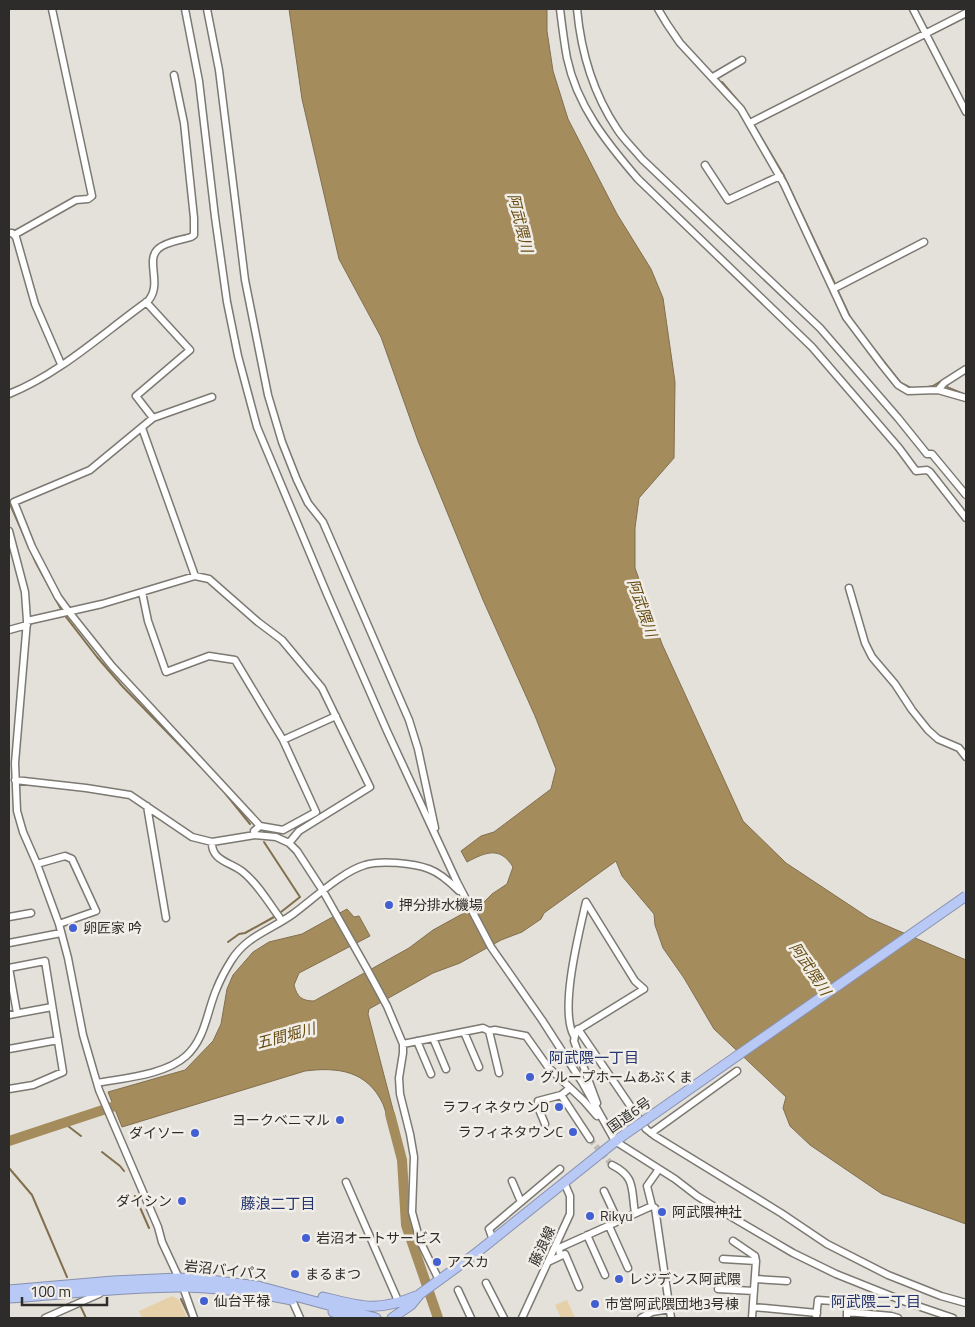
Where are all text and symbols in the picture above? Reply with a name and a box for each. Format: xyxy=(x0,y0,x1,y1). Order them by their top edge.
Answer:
water label: 阿武隈川 xyxy=(502,191,539,257)
water label: 阿武隈川 xyxy=(622,576,664,642)
place label: 押分排水機場 xyxy=(399,894,483,915)
marker: 押分排水機場 xyxy=(383,899,395,911)
place label: 卵匠家 吟 xyxy=(83,917,142,938)
marker: 卵匠家 吟 xyxy=(67,922,79,934)
water label: 阿武隈川 xyxy=(784,937,838,1002)
water label: 五間堀川 xyxy=(254,1016,320,1054)
district label: 阿武隈一丁目 xyxy=(549,1046,639,1069)
place label: グループホームあぶくま xyxy=(540,1066,693,1087)
marker: グループホームあぶくま xyxy=(524,1071,536,1083)
street label: 国道6号 xyxy=(602,1092,655,1137)
place label: ラフィネタウンD xyxy=(442,1096,549,1117)
marker: ラフィネタウンD xyxy=(553,1101,565,1113)
place label: ヨークベニマル xyxy=(232,1109,330,1130)
marker: ヨークベニマル xyxy=(334,1114,346,1126)
place label: ラフィネタウンC xyxy=(458,1121,563,1142)
place label: ダイソー xyxy=(129,1122,185,1143)
marker: ラフィネタウンC xyxy=(567,1126,579,1138)
marker: ダイソー xyxy=(189,1127,201,1139)
place label: ダイシン xyxy=(116,1190,172,1211)
district label: 藤浪二丁目 xyxy=(240,1192,316,1215)
marker: ダイシン xyxy=(176,1195,188,1207)
place label: 阿武隈神社 xyxy=(672,1201,742,1222)
place label: Rikyu xyxy=(600,1205,633,1226)
marker: 阿武隈神社 xyxy=(656,1206,668,1218)
marker: Rikyu xyxy=(584,1210,596,1222)
street label: 藤浪線 xyxy=(523,1222,560,1269)
place label: 岩沼オートサービス xyxy=(316,1227,442,1248)
marker: 岩沼オートサービス xyxy=(300,1232,312,1244)
place label: アスカ xyxy=(447,1251,489,1272)
street label: 岩沼バイパス xyxy=(183,1255,269,1284)
marker: アスカ xyxy=(431,1256,443,1268)
place label: まるまつ xyxy=(305,1263,361,1284)
marker: まるまつ xyxy=(289,1268,301,1280)
place label: レジデンス阿武隈 xyxy=(629,1268,741,1289)
marker: レジデンス阿武隈 xyxy=(613,1273,625,1285)
scale bar xyxy=(22,1274,108,1306)
text: 100 m xyxy=(30,1280,71,1303)
place label: 仙台平禄 xyxy=(214,1290,270,1311)
district label: 阿武隈二丁目 xyxy=(831,1290,921,1313)
place label: 市営阿武隈団地3号棟 xyxy=(605,1293,739,1314)
marker: 仙台平禄 xyxy=(198,1295,210,1307)
marker: 市営阿武隈団地3号棟 xyxy=(589,1298,601,1310)

